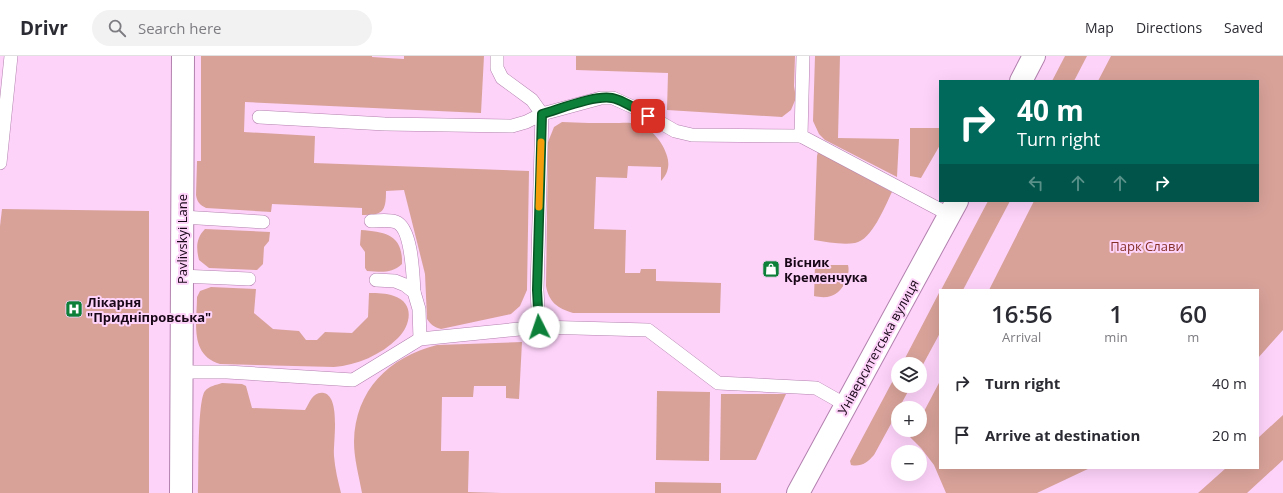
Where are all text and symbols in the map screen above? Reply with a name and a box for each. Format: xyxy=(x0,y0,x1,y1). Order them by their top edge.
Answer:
search box xyxy=(92,10,372,46)
text: Drivr xyxy=(20,15,68,41)
icon: search xyxy=(106,17,128,39)
text: Search here xyxy=(138,18,222,38)
text: Map xyxy=(1085,18,1114,37)
text: Directions xyxy=(1136,18,1202,37)
text: Saved xyxy=(1224,18,1263,37)
text: 40 m xyxy=(1017,91,1084,129)
icon: right xyxy=(951,96,1003,148)
pin xyxy=(631,99,665,133)
icon: arrive xyxy=(637,105,659,127)
text: Turn right xyxy=(1017,127,1100,151)
icon: left xyxy=(1025,172,1047,194)
icon: ahead xyxy=(1067,172,1089,194)
icon: ahead xyxy=(1109,172,1131,194)
icon: right xyxy=(1151,172,1173,194)
street label: Pavlivskyi Lane xyxy=(173,194,191,284)
park label: Парк Слави xyxy=(1110,237,1184,255)
place label: Вісник Кременчука xyxy=(784,253,868,286)
shop icon: Вісник Кременчука xyxy=(761,259,781,279)
street label: Університетська вулиця xyxy=(833,276,923,418)
place label: Лікарня "Придніпровська" xyxy=(87,293,211,326)
text: 16:56 xyxy=(991,297,1052,330)
text: 1 xyxy=(1109,297,1123,330)
text: 60 xyxy=(1180,297,1207,330)
hospital icon: Лікарня "Придніпровська" xyxy=(64,299,84,319)
position arrow xyxy=(518,306,560,348)
text: Arrival xyxy=(1002,328,1041,346)
text: min xyxy=(1104,328,1128,346)
text: m xyxy=(1187,328,1199,346)
map controls xyxy=(891,357,927,481)
button: layers xyxy=(891,357,927,393)
icon: right xyxy=(951,372,973,394)
text: Turn right xyxy=(985,373,1060,393)
text: 40 m xyxy=(1212,373,1247,393)
button: + xyxy=(891,401,927,437)
icon: arrive xyxy=(951,424,973,446)
text: Arrive at destination xyxy=(985,425,1140,445)
text: 20 m xyxy=(1212,425,1247,445)
button: − xyxy=(891,445,927,481)

